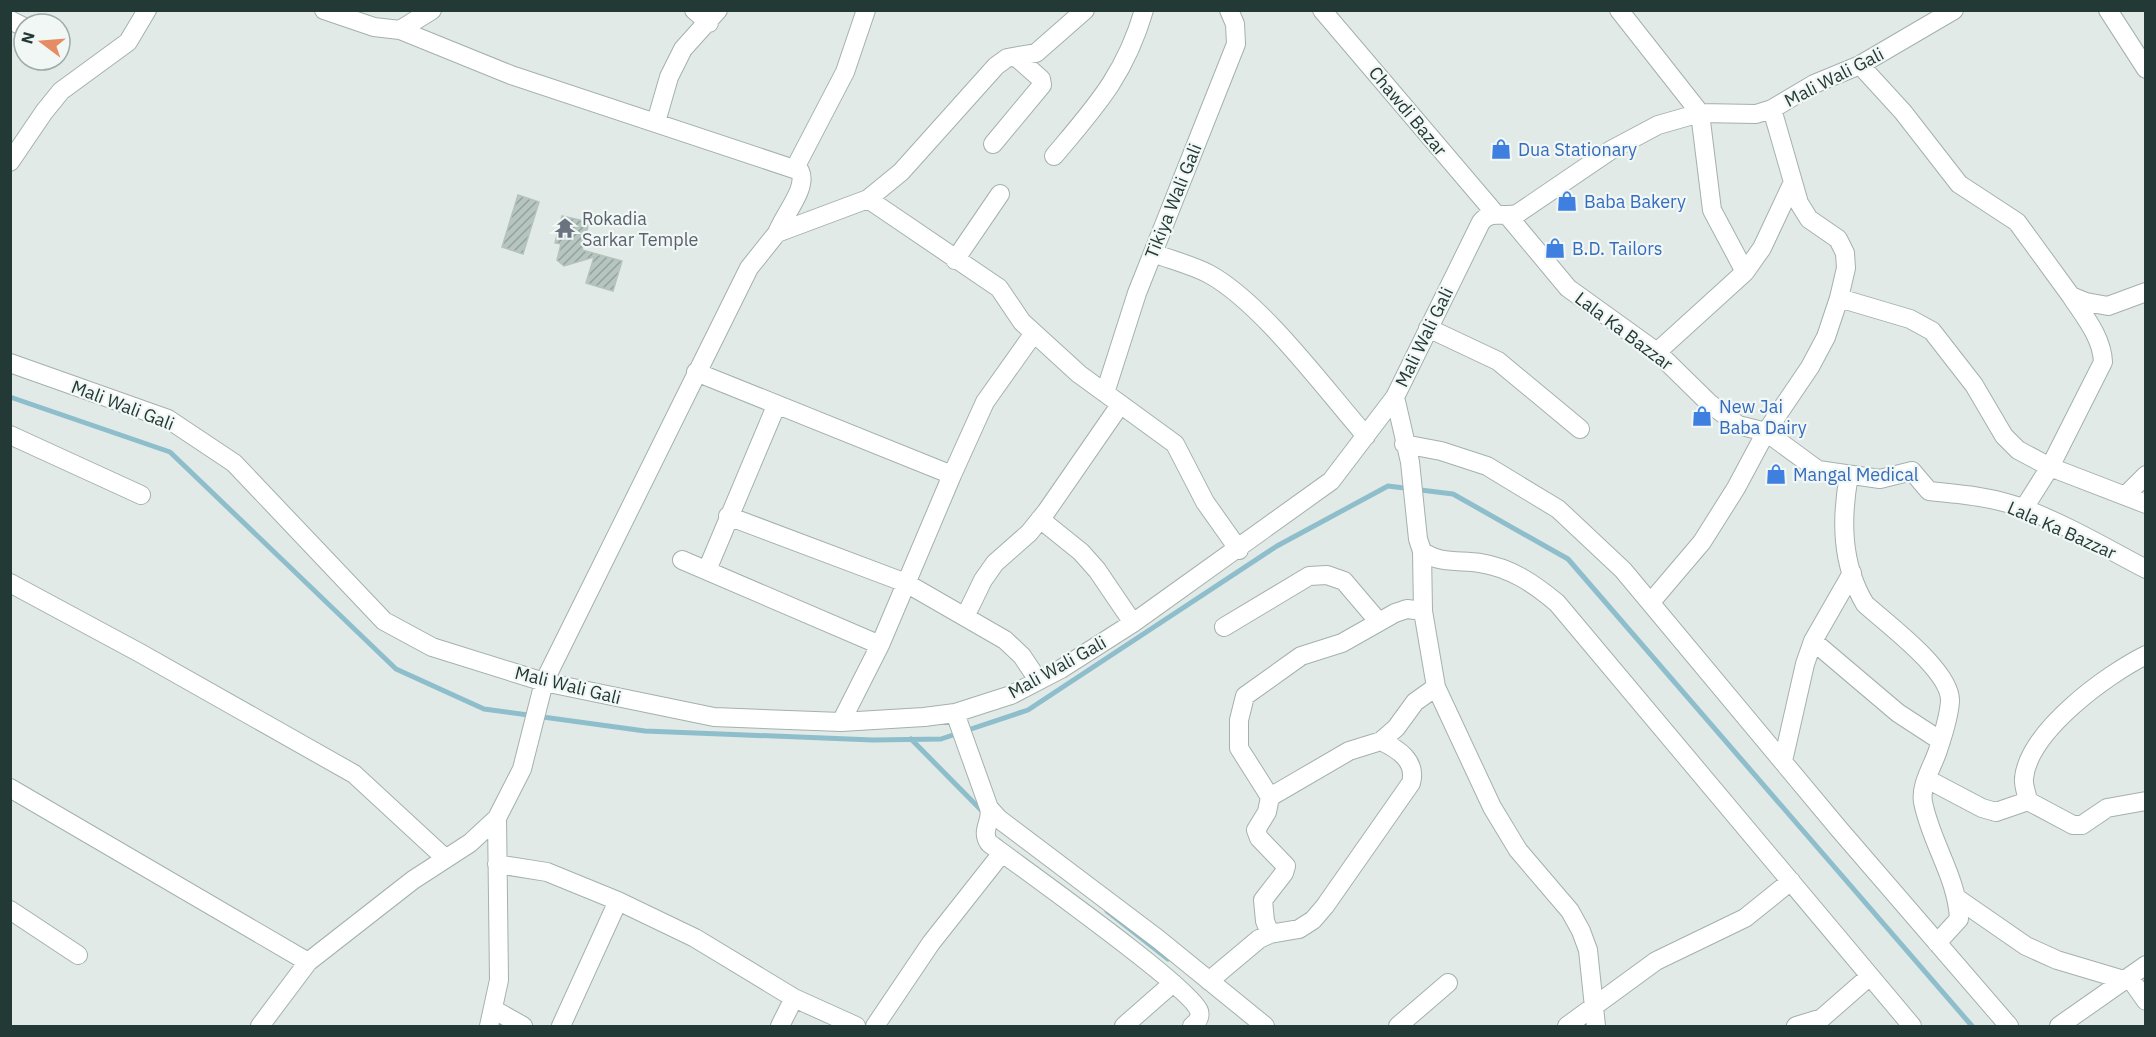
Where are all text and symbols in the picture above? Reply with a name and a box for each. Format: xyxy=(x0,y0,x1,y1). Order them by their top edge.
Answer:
north arrow xyxy=(12,12,72,72)
text: N xyxy=(16,30,39,46)
street label: Mali Wali Gali xyxy=(1780,42,1888,112)
street label: Chawdi Bazar xyxy=(1364,62,1452,161)
shop icon: Dua Stationary xyxy=(1489,137,1513,161)
place label: Dua Stationary xyxy=(1518,138,1637,161)
street label: Tikiya Wali Gali xyxy=(1139,140,1207,262)
shop icon: Baba Bakery xyxy=(1555,189,1579,213)
place label: Baba Bakery xyxy=(1584,190,1686,213)
place label: Rokadia Sarkar Temple xyxy=(582,207,699,251)
temple icon: Rokadia Sarkar Temple xyxy=(553,216,577,240)
shop icon: B.D. Tailors xyxy=(1543,236,1567,260)
place label: B.D. Tailors xyxy=(1572,237,1663,260)
street label: Mali Wali Gali xyxy=(1390,283,1458,391)
street label: Lala Ka Bazzar xyxy=(1570,287,1678,376)
street label: Mali Wali Gali xyxy=(68,375,178,435)
place label: New Jai Baba Dairy xyxy=(1719,395,1807,439)
shop icon: New Jai Baba Dairy xyxy=(1690,404,1714,428)
shop icon: Mangal Medical xyxy=(1764,462,1788,486)
place label: Mangal Medical xyxy=(1793,463,1919,486)
street label: Lala Ka Bazzar xyxy=(2004,496,2120,564)
street label: Mali Wali Gali xyxy=(1004,631,1110,703)
street label: Mali Wali Gali xyxy=(513,661,623,709)

